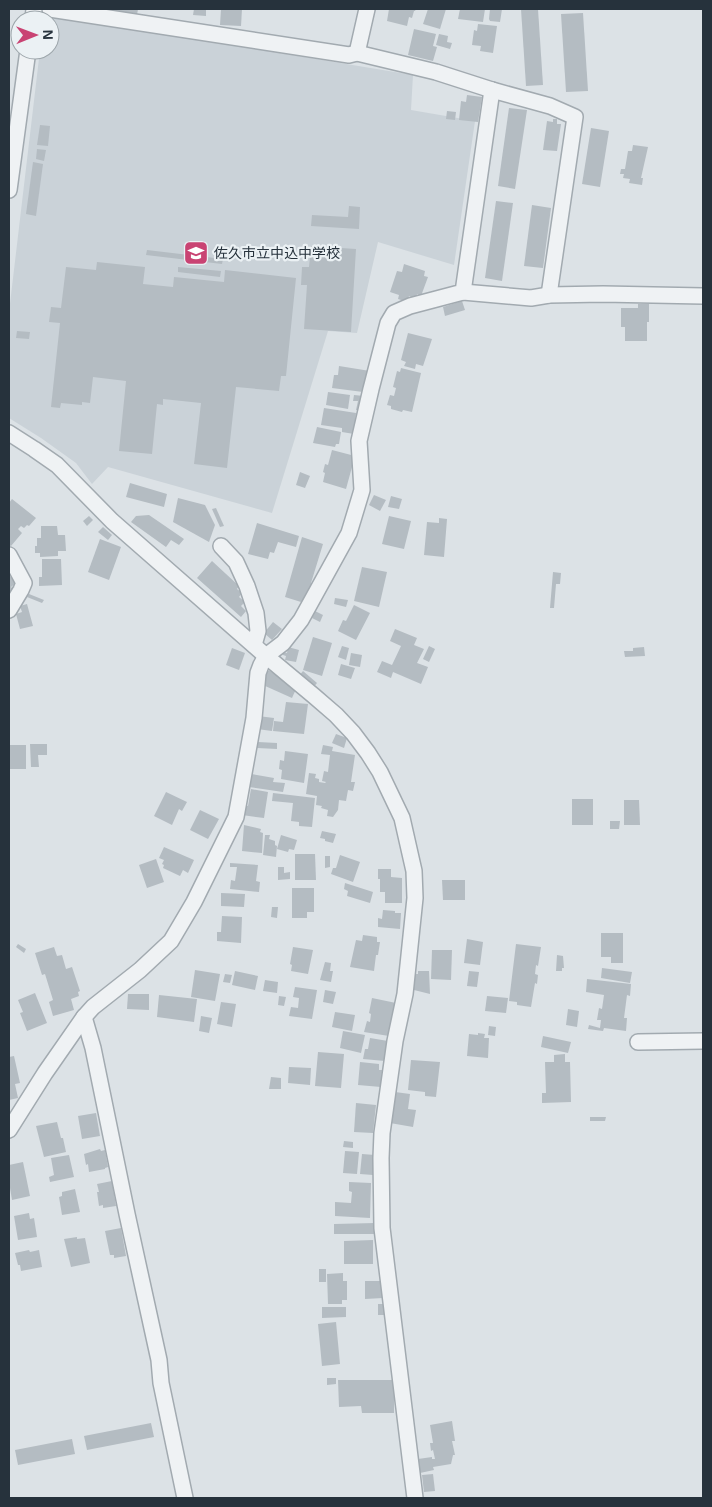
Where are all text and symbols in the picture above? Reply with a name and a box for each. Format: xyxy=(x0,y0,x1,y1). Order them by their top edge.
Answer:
north arrow xyxy=(10,10,60,60)
text: N xyxy=(40,30,56,40)
school or university icon: 佐久市立中込中学校 xyxy=(183,240,209,266)
place label: 佐久市立中込中学校 xyxy=(214,245,340,261)

